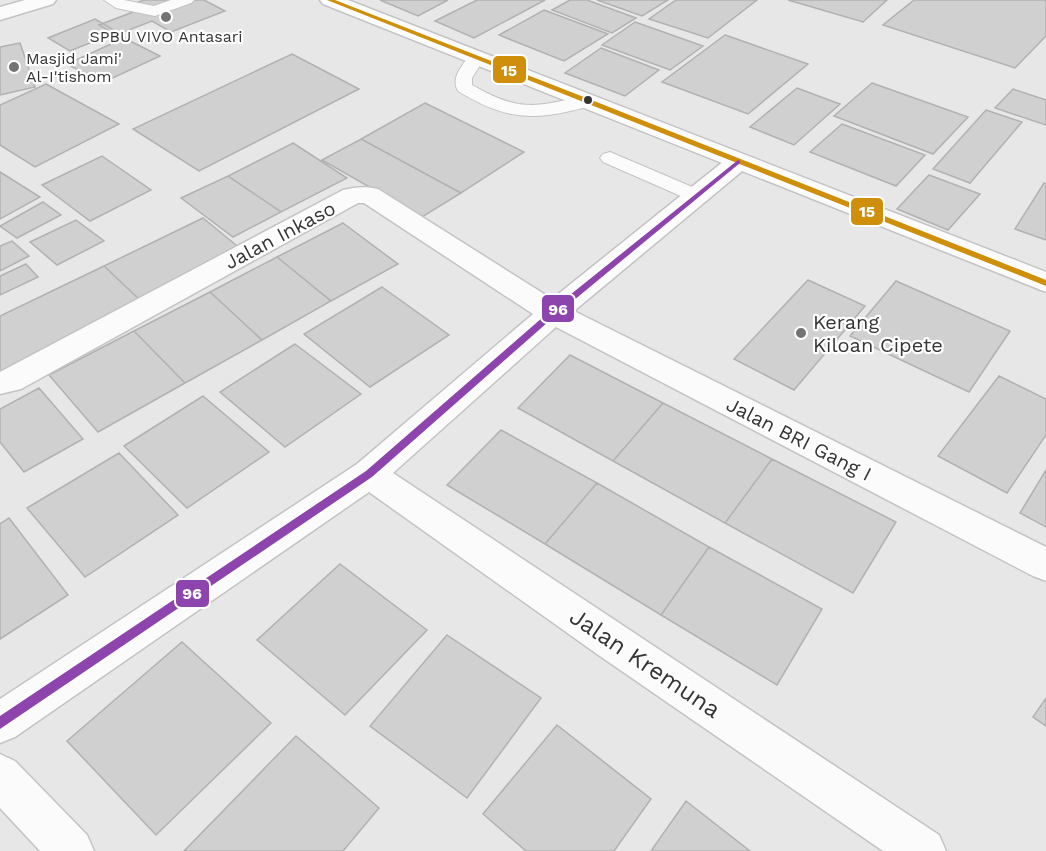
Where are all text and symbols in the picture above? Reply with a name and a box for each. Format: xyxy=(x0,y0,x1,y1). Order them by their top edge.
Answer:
marker: SPBU VIVO Antasari xyxy=(159,10,173,24)
place label: SPBU VIVO Antasari xyxy=(89,27,243,46)
place label: Masjid Jami' Al-I'tishom xyxy=(26,49,122,86)
line badge: 15 xyxy=(492,55,527,84)
marker: Masjid Jami' Al-I'tishom xyxy=(7,60,21,74)
text: 15 xyxy=(501,61,517,80)
unlabelled marker xyxy=(582,94,594,106)
street label: Jalan Inkaso xyxy=(220,196,340,274)
line badge: 15 xyxy=(850,197,884,226)
text: 15 xyxy=(859,202,875,221)
line badge: 96 xyxy=(541,294,575,323)
text: 96 xyxy=(548,300,568,319)
place label: Kerang Kiloan Cipete xyxy=(813,310,943,357)
marker: Kerang Kiloan Cipete xyxy=(794,326,808,340)
street label: Jalan BRI Gang I xyxy=(722,392,876,486)
line badge: 96 xyxy=(175,579,210,608)
text: 96 xyxy=(182,584,202,603)
street label: Jalan Kremuna xyxy=(564,602,726,724)

